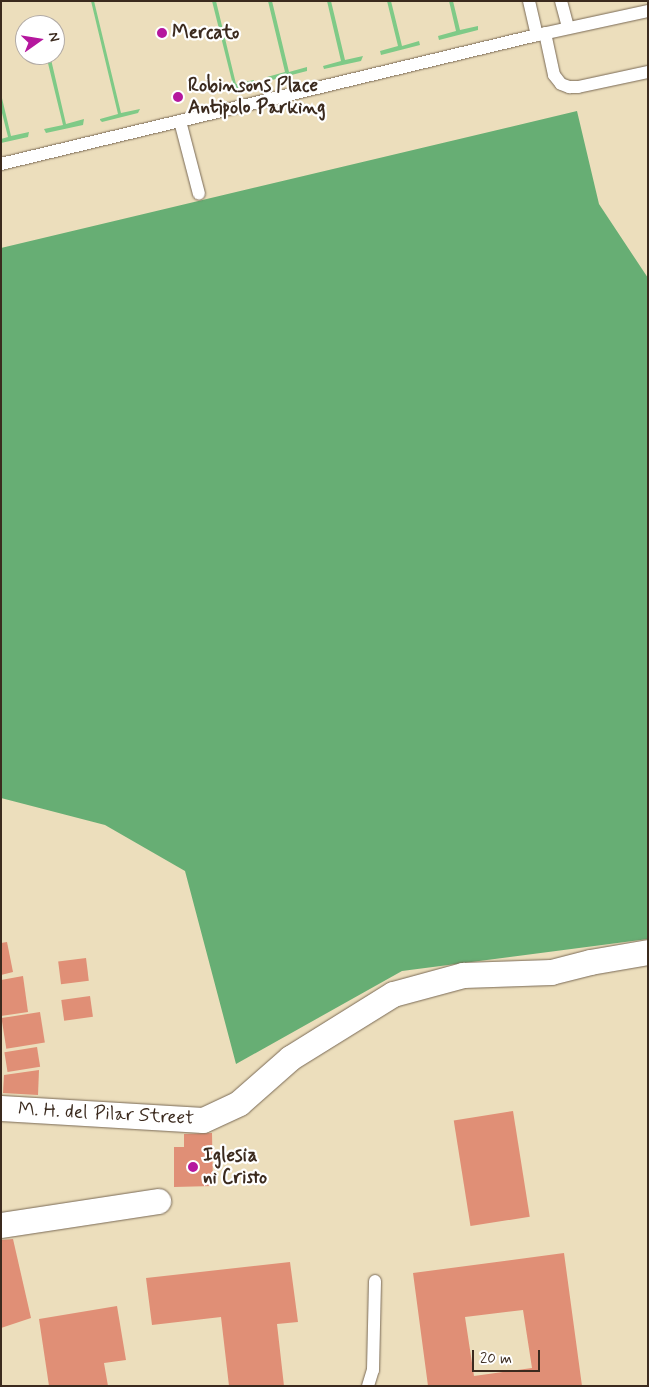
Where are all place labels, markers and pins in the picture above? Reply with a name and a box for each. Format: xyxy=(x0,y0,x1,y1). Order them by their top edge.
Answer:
place label: Mercato xyxy=(172,22,239,44)
marker: Mercato xyxy=(156,27,168,39)
place label: Robinsons Place Antipolo Parking xyxy=(188,75,318,119)
marker: Robinsons Place Antipolo Parking xyxy=(172,91,184,103)
place label: Iglesia ni Cristo xyxy=(203,1145,268,1189)
marker: Iglesia ni Cristo xyxy=(187,1161,199,1173)

